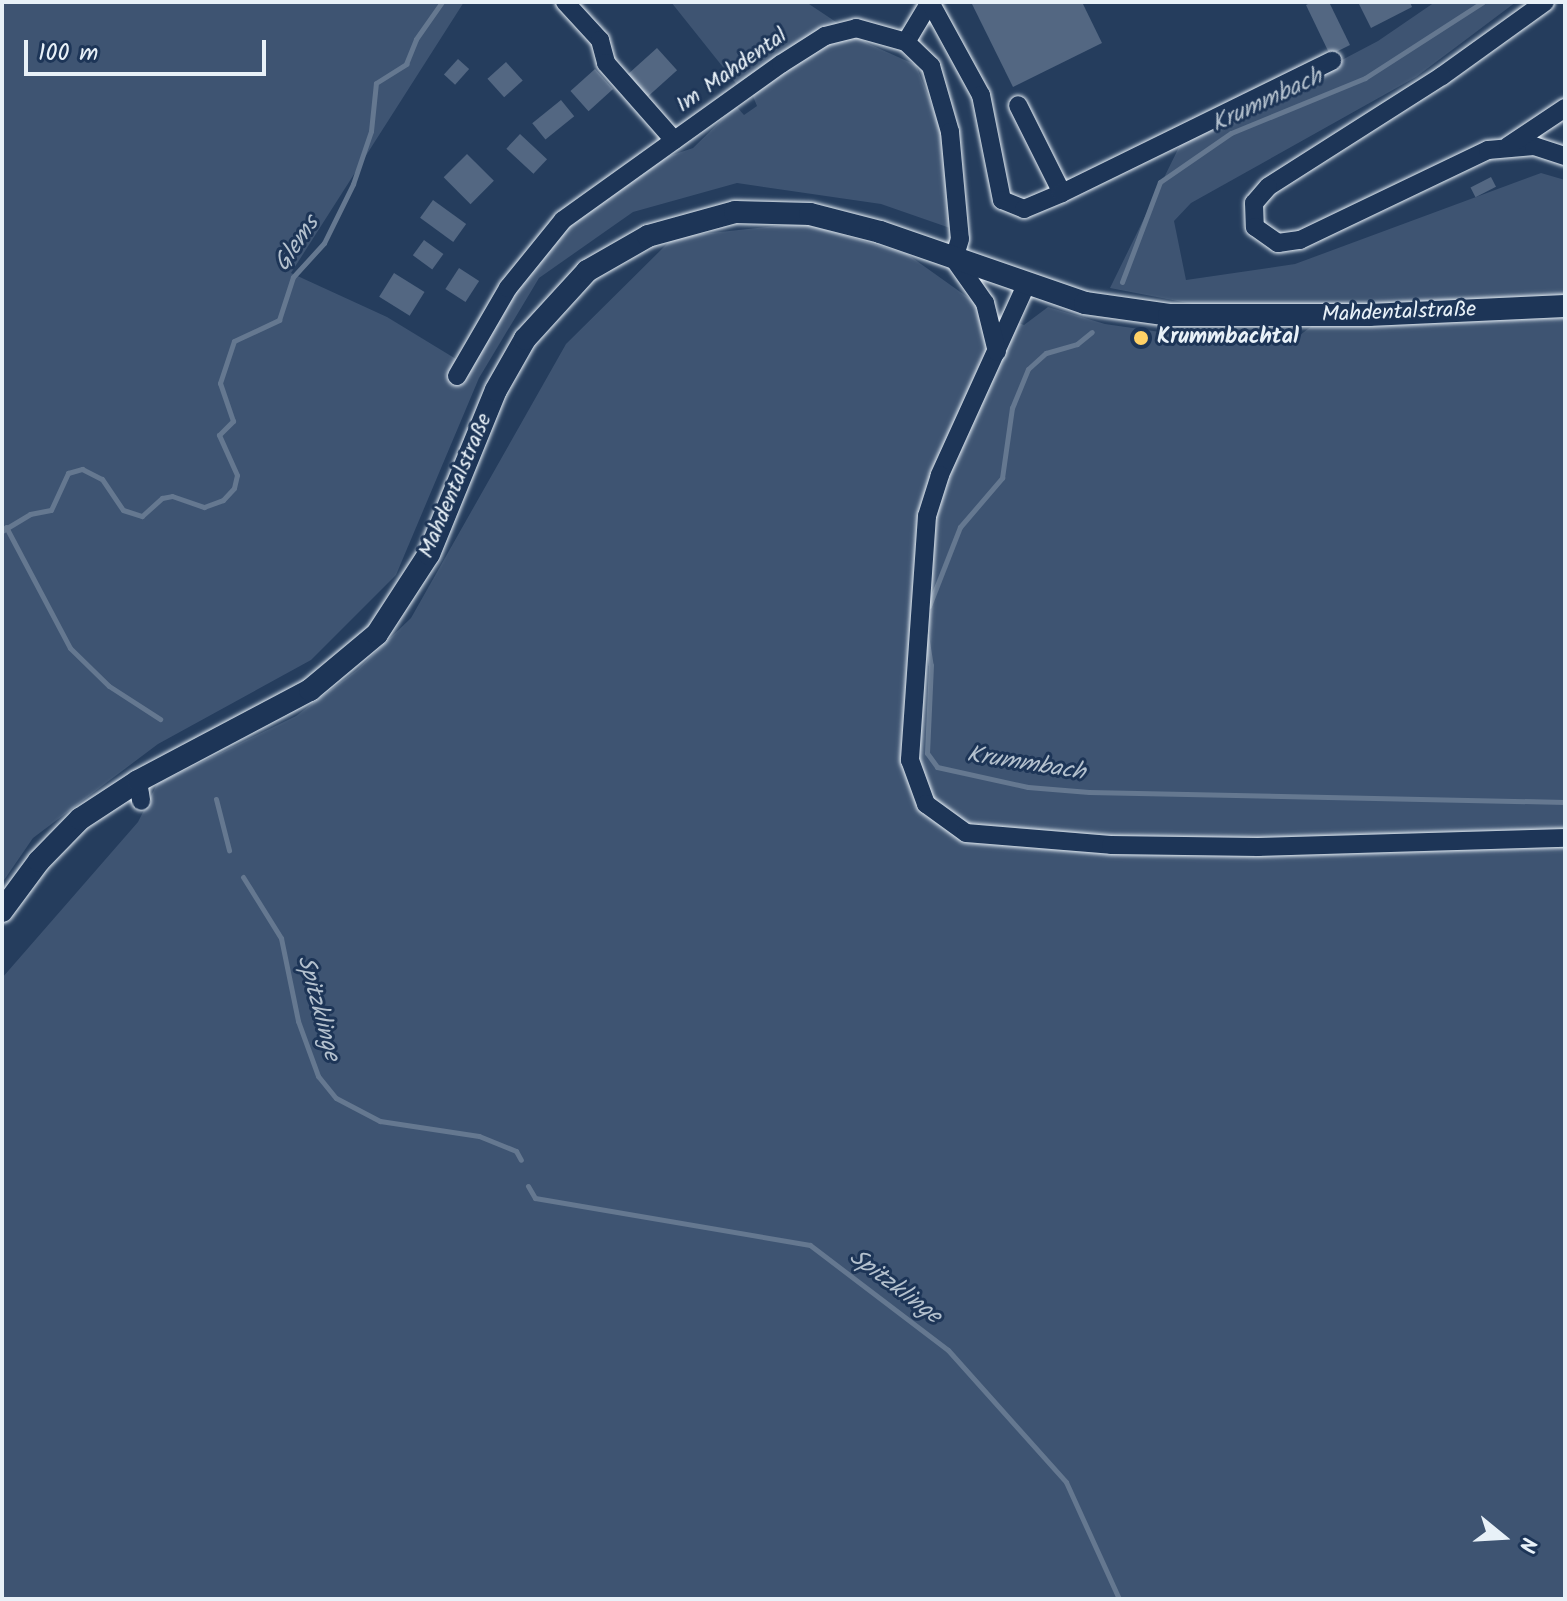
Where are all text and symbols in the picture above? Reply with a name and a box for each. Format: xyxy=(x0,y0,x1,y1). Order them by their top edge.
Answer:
street label: Im Mahdental xyxy=(671,23,793,119)
scale bar xyxy=(28,24,270,74)
text: 100 m xyxy=(38,34,98,73)
water label: Krummbach xyxy=(1207,63,1327,139)
water label: Glems xyxy=(268,211,326,277)
street label: Mahdentalstraße xyxy=(1321,297,1477,329)
place label: Krummbachtal xyxy=(1157,325,1299,351)
marker: Krummbachtal xyxy=(1132,329,1150,347)
street label: Mahdentalstraße xyxy=(414,410,498,562)
water label: Krummbach xyxy=(965,740,1087,788)
water label: Spitzklinge xyxy=(290,952,346,1064)
water label: Spitzklinge xyxy=(843,1243,947,1331)
north arrow xyxy=(1463,1497,1543,1577)
text: N xyxy=(1508,1533,1545,1557)

